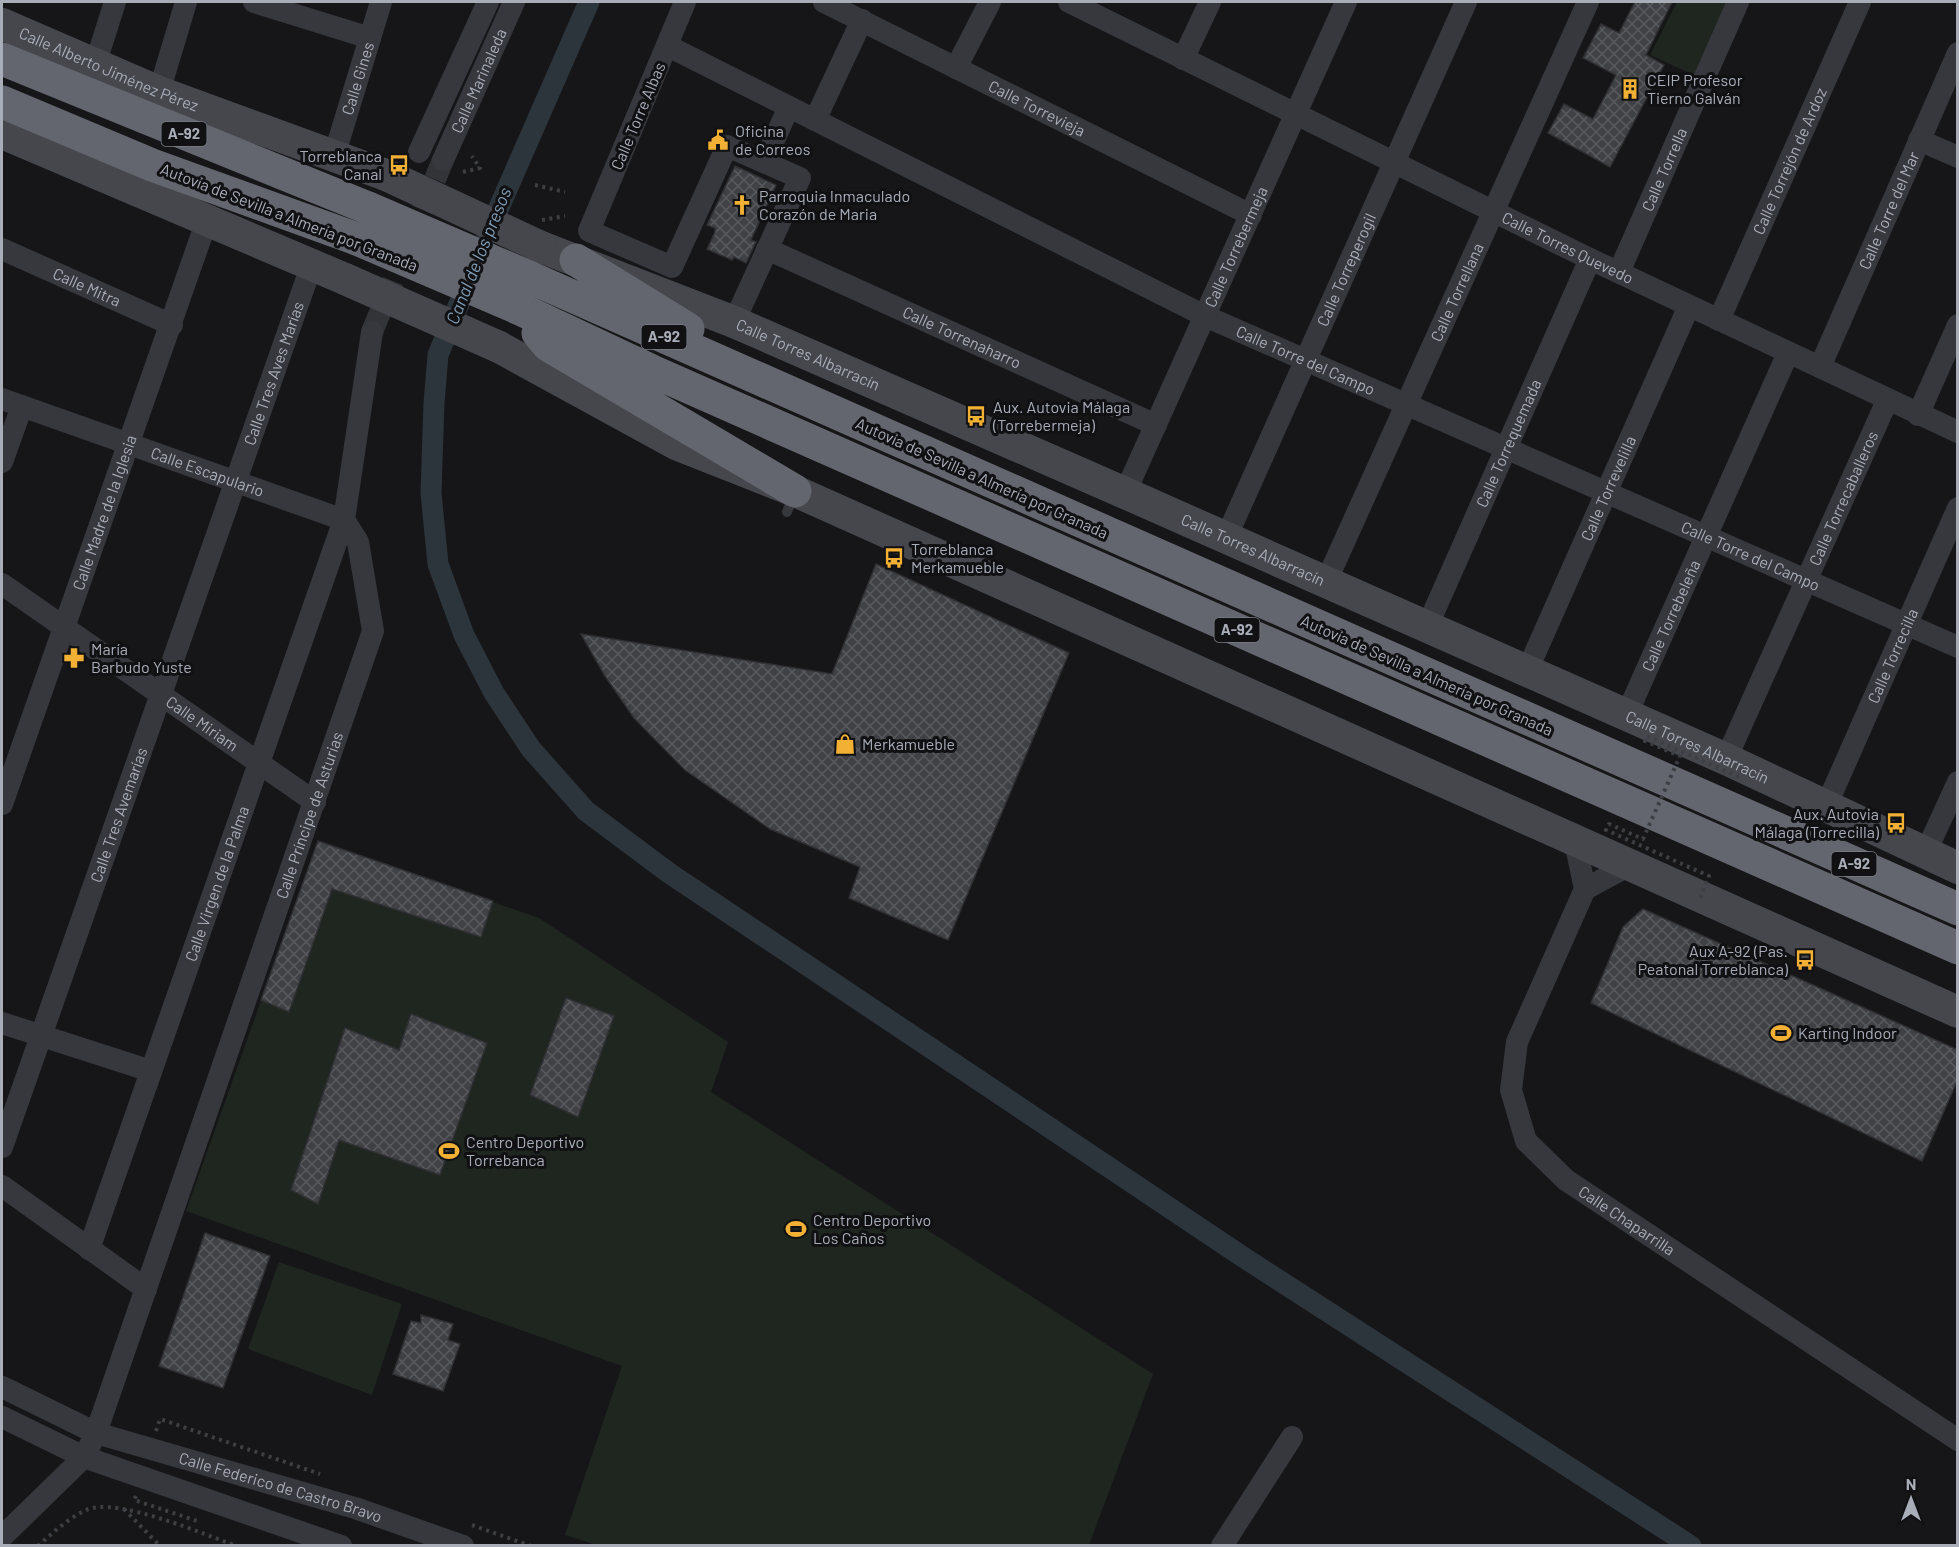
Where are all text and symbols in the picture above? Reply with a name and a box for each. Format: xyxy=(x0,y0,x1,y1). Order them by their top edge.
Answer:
street label: Calle Alberto Jiménez Pérez xyxy=(17,23,201,115)
street label: Calle Marinaleda xyxy=(446,25,510,136)
street label: Calle Gines xyxy=(337,40,377,117)
street label: Calle Torre Albas xyxy=(606,59,669,172)
place label: CEIP Profesor Tierno Galván xyxy=(1647,70,1743,107)
street label: Calle Torrevieja xyxy=(986,76,1089,140)
building icon: CEIP Profesor Tierno Galván xyxy=(1618,77,1642,101)
street label: Calle Torrejón de Ardoz xyxy=(1748,84,1830,237)
place label: Oficina de Correos xyxy=(735,121,810,158)
road number: A-92 xyxy=(162,122,207,146)
street label: Calle Torrella xyxy=(1637,125,1690,214)
public building icon: Oficina de Correos xyxy=(706,128,730,152)
place label: Torreblanca Canal xyxy=(300,146,382,183)
street label: Calle Torre del Mar xyxy=(1854,148,1923,272)
bus stop icon: Torreblanca Canal xyxy=(387,153,411,177)
street label: Autovía de Sevilla a Almería por Granada xyxy=(158,159,421,275)
street label: Calle Torrebermeja xyxy=(1200,183,1271,310)
water label: Canal de los presos xyxy=(441,184,516,327)
place label: Parroquia Inmaculado Corazón de Maria xyxy=(759,186,910,223)
church icon: Parroquia Inmaculado Corazón de Maria xyxy=(730,193,754,217)
street label: Calle Torres Quevedo xyxy=(1499,207,1637,287)
street label: Calle Torreperogil xyxy=(1312,210,1379,329)
street label: Calle Torrellana xyxy=(1426,240,1487,344)
street label: Calle Mitra xyxy=(50,263,124,310)
street label: Calle Tres Aves Marías xyxy=(239,299,307,447)
street label: Calle Torrenaharro xyxy=(900,302,1024,372)
street label: Calle Torres Albarracín xyxy=(734,314,883,394)
street label: Calle Torre del Campo xyxy=(1234,321,1378,399)
road number: A-92 xyxy=(642,325,686,349)
street label: Calle Torrequemada xyxy=(1471,376,1545,510)
place label: Aux. Autovia Málaga (Torrebermeja) xyxy=(992,397,1130,434)
bus stop icon: Aux. Autovia Málaga (Torrebermeja) xyxy=(964,404,988,428)
street label: Autovía de Sevilla a Almería por Granada xyxy=(853,413,1111,542)
street label: Calle Torrecaballeros xyxy=(1804,428,1881,568)
street label: Calle Madre de la Iglesia xyxy=(68,432,140,592)
street label: Calle Torrevelilla xyxy=(1576,433,1639,543)
street label: Calle Escapulario xyxy=(149,442,267,500)
street label: Calle Torres Albarracín xyxy=(1179,509,1328,589)
street label: Calle Torre del Campo xyxy=(1678,517,1823,594)
place label: Torreblanca Merkamueble xyxy=(911,539,1004,576)
bus stop icon: Torreblanca Merkamueble xyxy=(882,546,906,570)
street label: Calle Torrebeleña xyxy=(1637,557,1703,674)
street label: Calle Torrecilla xyxy=(1863,605,1921,706)
street label: Autovía de Sevilla a Almería por Granada xyxy=(1298,610,1556,739)
road number: A-92 xyxy=(1214,618,1260,642)
place label: María Barbudo Yuste xyxy=(91,639,192,676)
pharmacy icon: María Barbudo Yuste xyxy=(62,646,86,670)
street label: Calle Miriam xyxy=(163,691,242,755)
street label: Calle Torres Albarracín xyxy=(1623,706,1772,787)
street label: Calle Príncipe de Asturias xyxy=(271,729,346,901)
shop icon: Merkamueble xyxy=(833,732,857,756)
place label: Merkamueble xyxy=(862,734,955,753)
street label: Calle Tres Avemarías xyxy=(86,745,151,885)
street label: Calle Virgen de la Palma xyxy=(180,803,252,964)
place label: Aux. Autovia Málaga (Torrecilla) xyxy=(1755,804,1880,841)
bus stop icon: Aux. Autovia Málaga (Torrecilla) xyxy=(1884,811,1908,835)
road number: A-92 xyxy=(1832,852,1876,876)
place label: Aux A-92 (Pas. Peatonal Torreblanca) xyxy=(1638,941,1789,978)
bus stop icon: Aux A-92 (Pas. Peatonal Torreblanca) xyxy=(1793,948,1817,972)
sports icon: Karting Indoor xyxy=(1769,1021,1793,1045)
place label: Karting Indoor xyxy=(1798,1023,1897,1042)
place label: Centro Deportivo Torrebanca xyxy=(466,1132,584,1169)
sports icon: Centro Deportivo Torrebanca xyxy=(437,1139,461,1163)
street label: Calle Chaparrilla xyxy=(1575,1181,1679,1259)
place label: Centro Deportivo Los Caños xyxy=(813,1210,931,1247)
sports icon: Centro Deportivo Los Caños xyxy=(784,1217,808,1241)
street label: Calle Federico de Castro Bravo xyxy=(177,1448,385,1526)
north arrow xyxy=(1881,1469,1941,1529)
text: N xyxy=(1906,1474,1916,1493)

